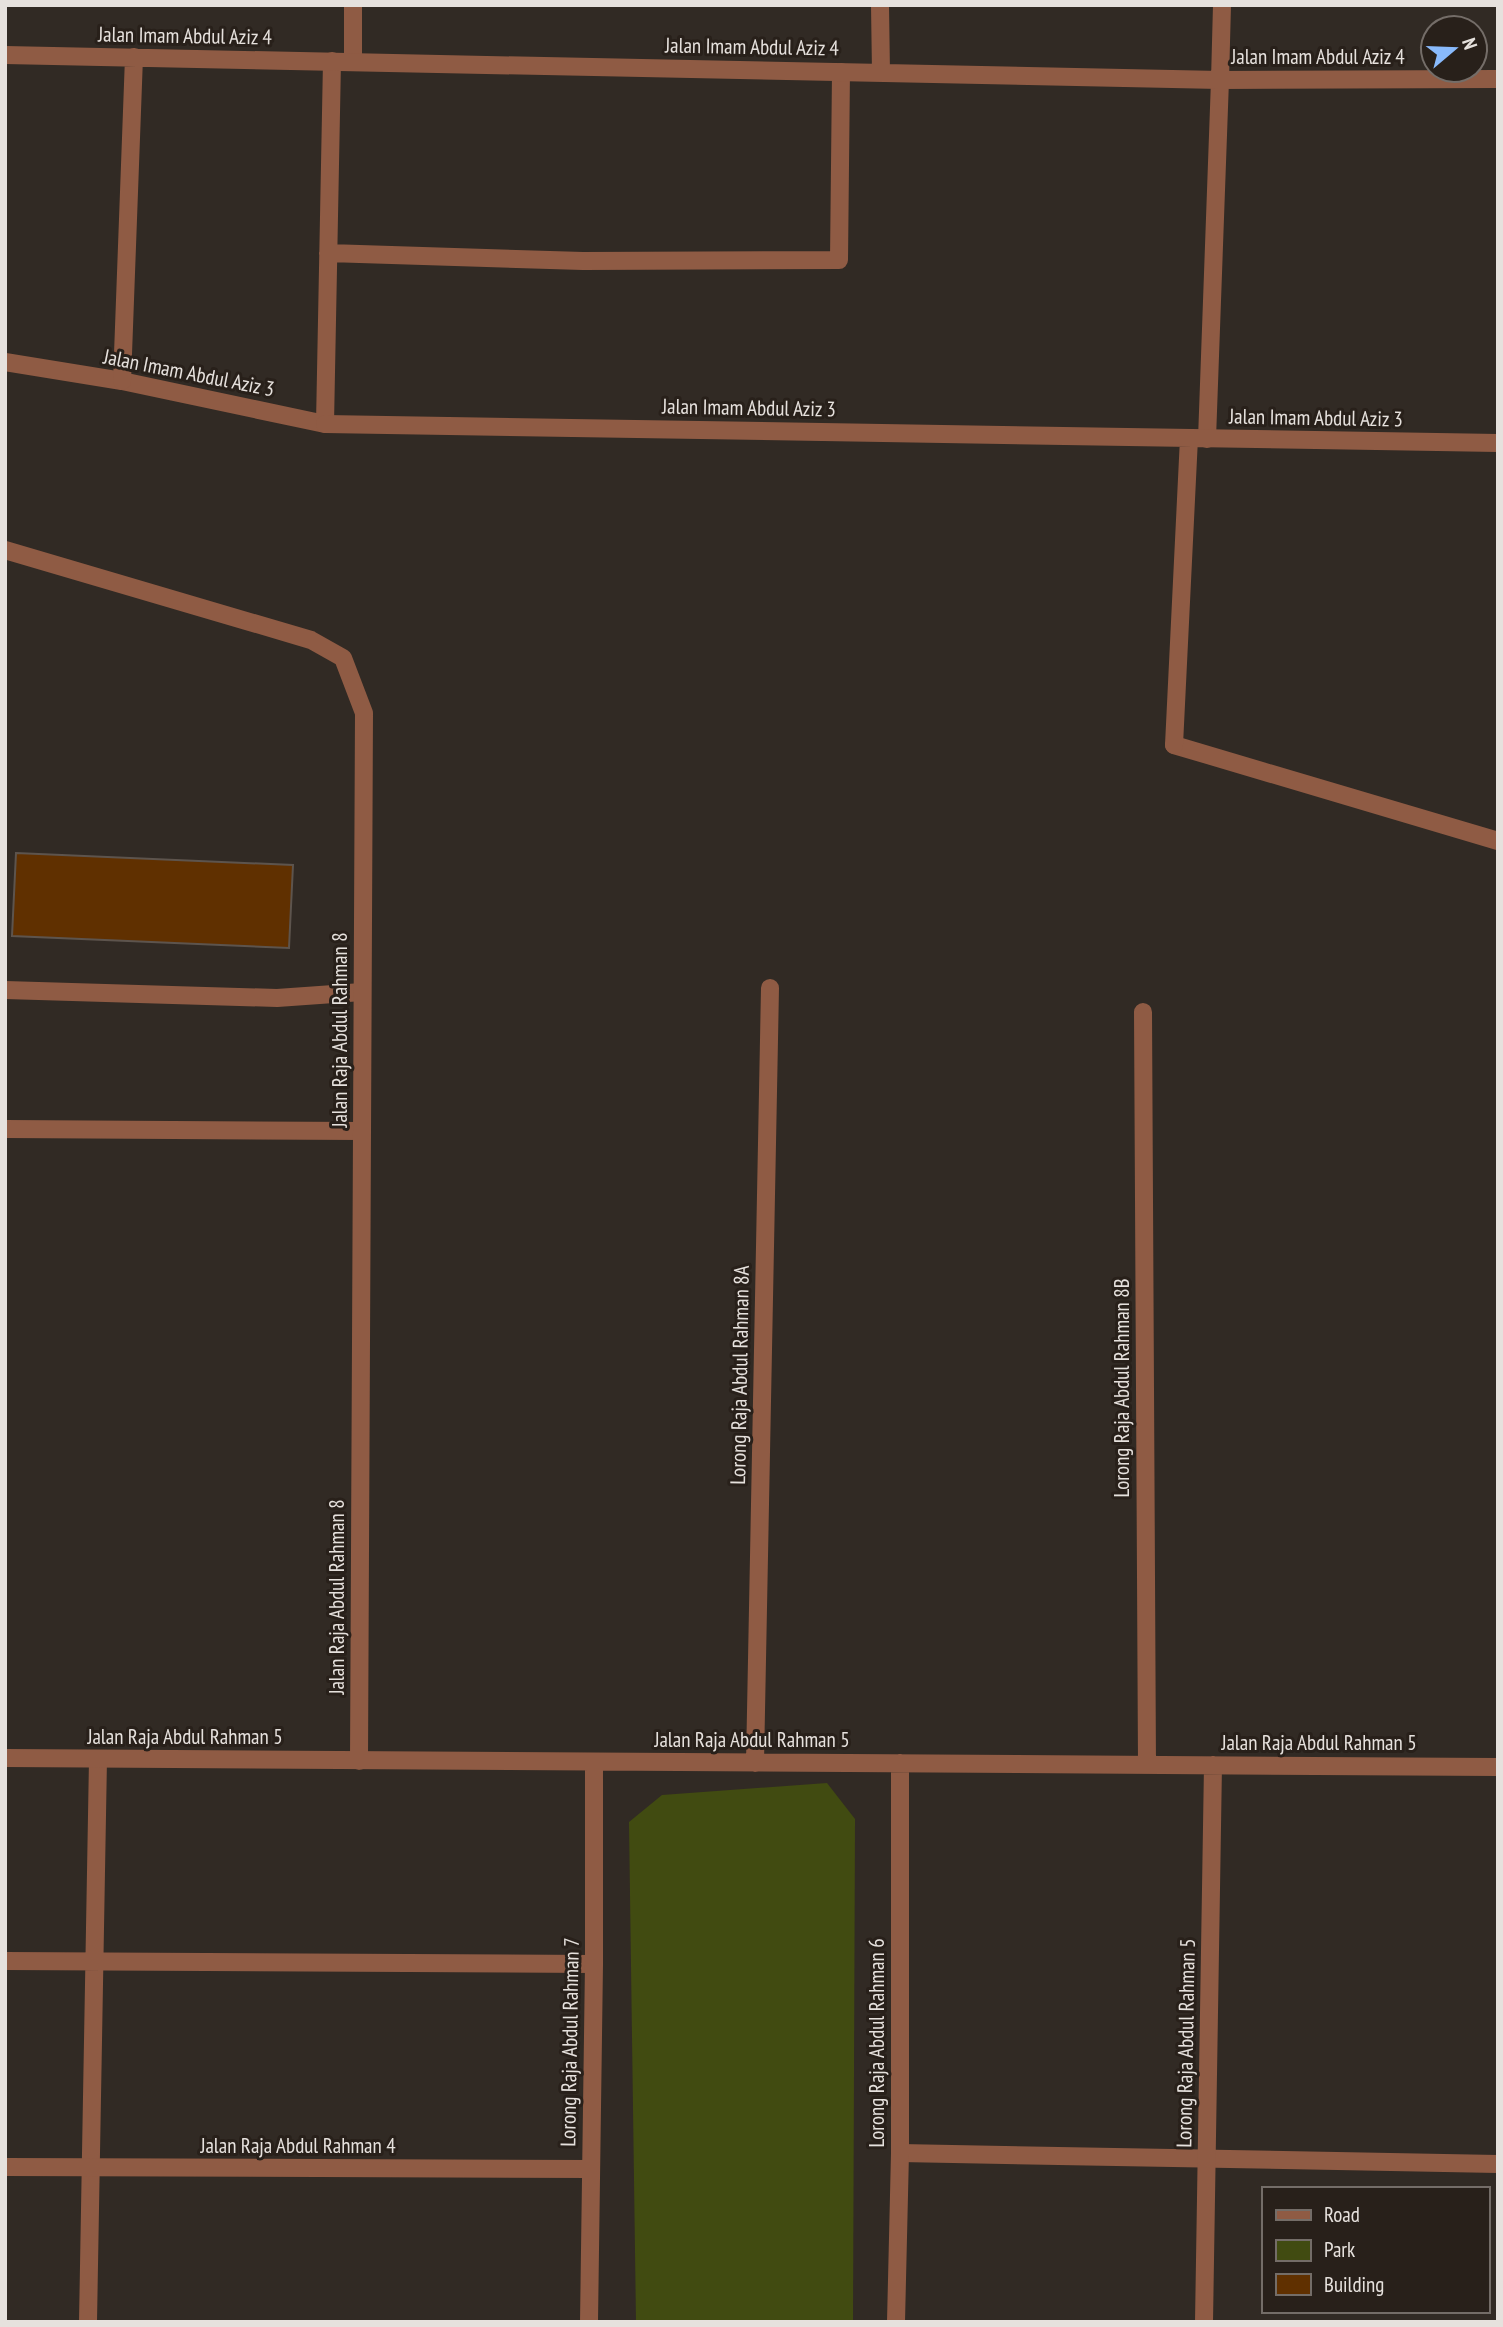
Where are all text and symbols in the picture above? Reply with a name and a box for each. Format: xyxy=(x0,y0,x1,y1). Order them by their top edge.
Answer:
north arrow xyxy=(1419,14,1489,84)
street label: Jalan Imam Abdul Aziz 4 xyxy=(97,20,273,51)
street label: Jalan Imam Abdul Aziz 4 xyxy=(664,31,840,62)
text: N xyxy=(1457,35,1483,52)
street label: Jalan Imam Abdul Aziz 4 xyxy=(1230,43,1405,70)
street label: Jalan Imam Abdul Aziz 3 xyxy=(100,342,277,402)
street label: Jalan Imam Abdul Aziz 3 xyxy=(661,392,836,423)
street label: Jalan Imam Abdul Aziz 3 xyxy=(1228,402,1403,433)
street label: Jalan Raja Abdul Rahman 8 xyxy=(326,932,353,1129)
street label: Lorong Raja Abdul Rahman 8A xyxy=(724,1265,755,1485)
street label: Lorong Raja Abdul Rahman 8B xyxy=(1108,1278,1135,1498)
street label: Jalan Raja Abdul Rahman 8 xyxy=(323,1499,350,1696)
street label: Jalan Raja Abdul Rahman 5 xyxy=(86,1723,283,1750)
street label: Jalan Raja Abdul Rahman 5 xyxy=(653,1726,850,1753)
street label: Jalan Raja Abdul Rahman 5 xyxy=(1220,1729,1417,1756)
street label: Lorong Raja Abdul Rahman 7 xyxy=(554,1937,585,2147)
street label: Lorong Raja Abdul Rahman 6 xyxy=(863,1938,890,2148)
street label: Lorong Raja Abdul Rahman 5 xyxy=(1170,1938,1201,2148)
street label: Jalan Raja Abdul Rahman 4 xyxy=(199,2132,396,2159)
legend xyxy=(1262,2187,1489,2313)
text: Road xyxy=(1324,2201,1360,2228)
text: Park xyxy=(1324,2236,1355,2263)
text: Building xyxy=(1324,2271,1384,2298)

